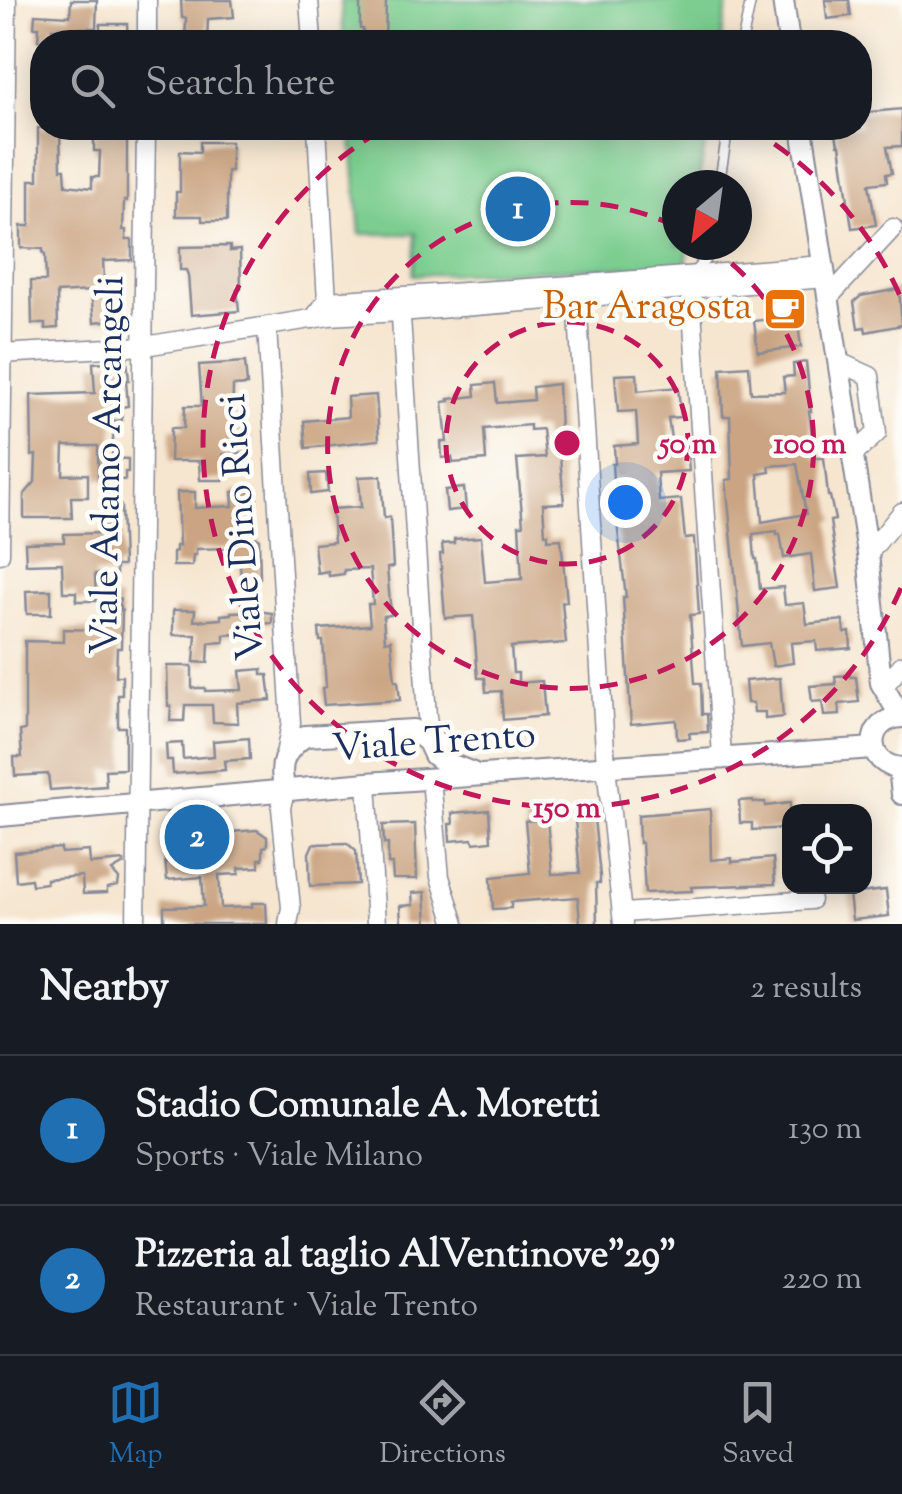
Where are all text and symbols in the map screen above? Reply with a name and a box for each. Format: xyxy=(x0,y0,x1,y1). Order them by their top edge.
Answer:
search box xyxy=(30,30,872,140)
icon: search xyxy=(65,58,120,113)
text: Search here xyxy=(145,58,336,112)
north arrow xyxy=(662,170,752,260)
pin: 1 xyxy=(486,172,550,246)
street label: Viale Adamo Arcangeli xyxy=(80,275,140,655)
place label: Bar Aragosta xyxy=(543,282,752,336)
cafe icon: Bar Aragosta xyxy=(762,286,808,332)
street label: Viale Dino Ricci xyxy=(208,392,280,662)
text: 50 m xyxy=(657,424,717,467)
text: 100 m xyxy=(774,424,847,467)
centre of rings xyxy=(549,425,585,461)
your location xyxy=(600,477,651,528)
street label: Viale Trento xyxy=(330,710,538,778)
text: 150 m xyxy=(533,788,601,831)
pin: 2 xyxy=(164,800,230,874)
map controls xyxy=(782,804,872,894)
button: locate xyxy=(782,804,872,894)
text: Nearby xyxy=(40,959,169,1019)
text: 2 results xyxy=(750,966,862,1012)
text: Stadio Comunale A. Moretti xyxy=(135,1080,600,1134)
text: 1 xyxy=(67,1107,78,1153)
text: 130 m xyxy=(788,1107,862,1153)
text: Sports · Viale Milano xyxy=(135,1134,423,1180)
text: Pizzeria al taglio AlVentinove"29" xyxy=(135,1230,676,1284)
text: 2 xyxy=(65,1257,80,1303)
text: 220 m xyxy=(782,1257,862,1303)
text: Restaurant · Viale Trento xyxy=(135,1284,478,1330)
tab: Map xyxy=(108,1375,163,1475)
tab: Directions xyxy=(379,1375,506,1475)
tab: Saved xyxy=(722,1375,794,1475)

